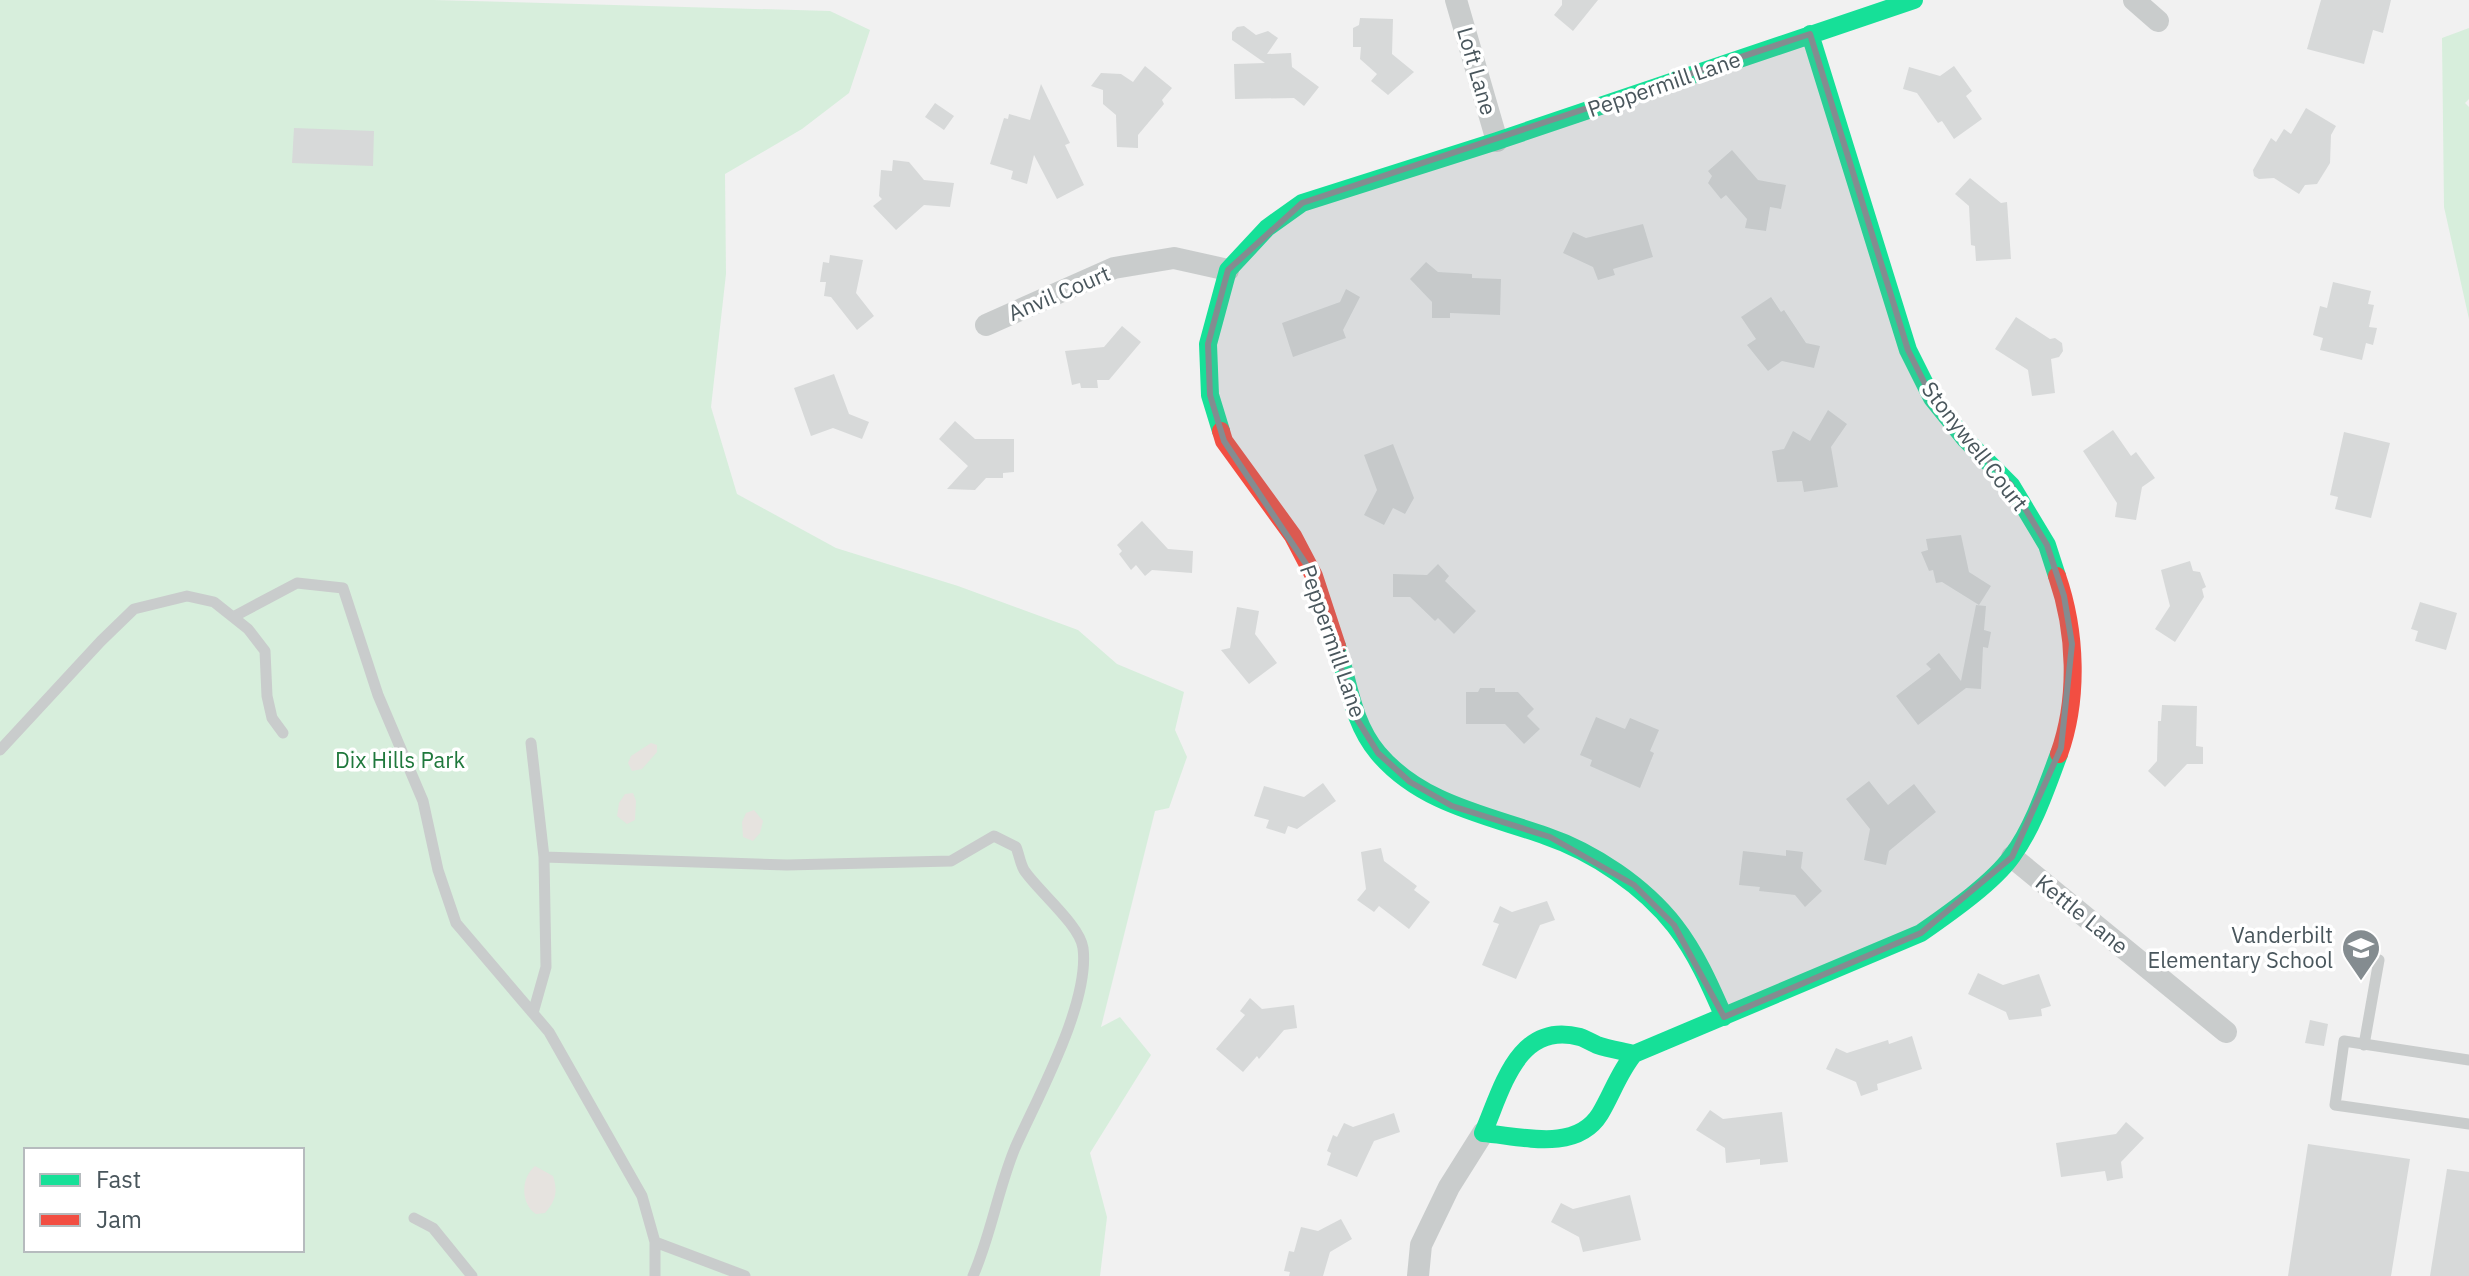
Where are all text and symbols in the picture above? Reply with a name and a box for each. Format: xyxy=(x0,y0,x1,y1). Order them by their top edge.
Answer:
street label: Loft Lane xyxy=(1451,23,1504,118)
street label: Peppermill Lane xyxy=(1584,44,1744,123)
street label: Anvil Court xyxy=(1003,258,1114,327)
street label: Stonywell Court xyxy=(1916,375,2035,516)
street label: Peppermill Lane xyxy=(1294,561,1373,721)
park label: Dix Hills Park xyxy=(335,745,465,774)
street label: Kettle Lane xyxy=(2030,867,2135,960)
place label: Vanderbilt Elementary School xyxy=(2147,920,2333,974)
school or university icon: Vanderbilt Elementary School xyxy=(2340,927,2382,982)
legend xyxy=(24,1148,304,1252)
text: Fast xyxy=(96,1163,141,1195)
text: Jam xyxy=(96,1203,142,1235)

